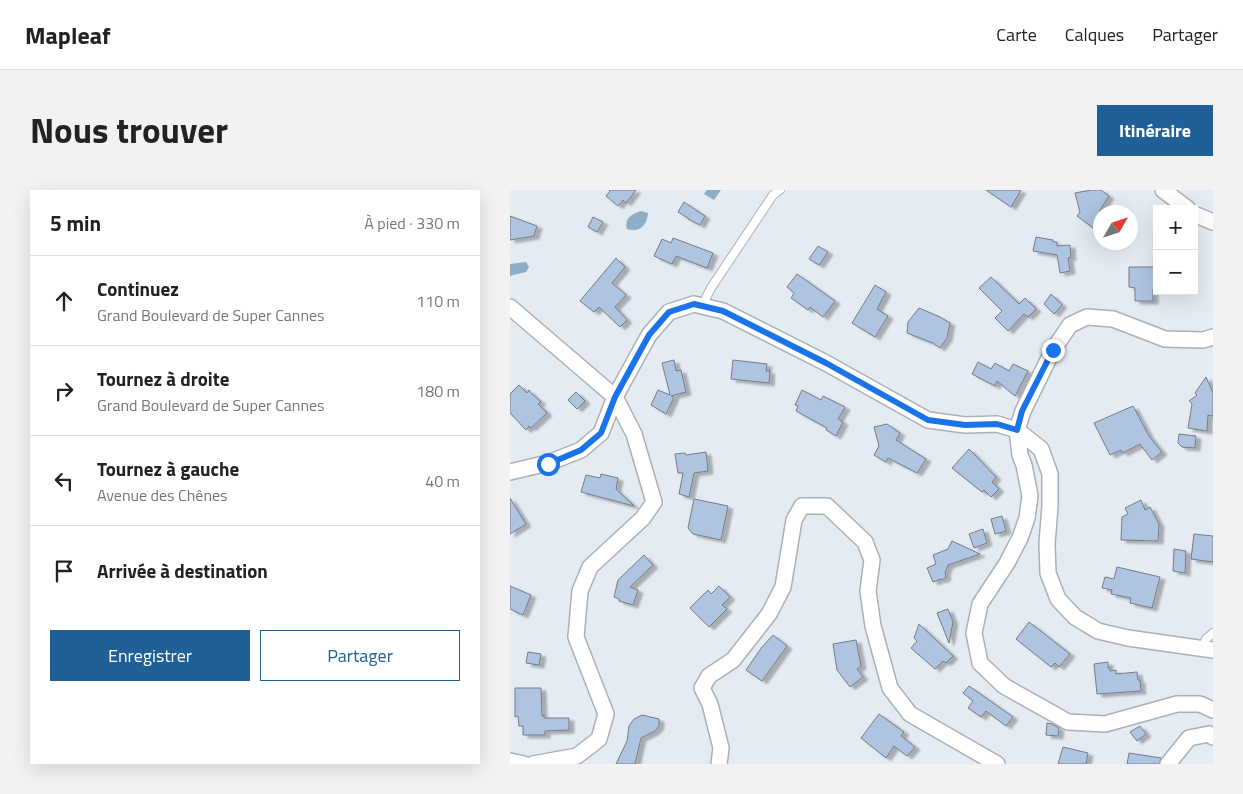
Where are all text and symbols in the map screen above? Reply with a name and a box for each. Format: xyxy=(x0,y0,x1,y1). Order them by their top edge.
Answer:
text: Mapleaf xyxy=(25,17,110,53)
text: Carte xyxy=(996,21,1037,48)
text: Calques xyxy=(1065,21,1124,48)
text: Partager xyxy=(1152,21,1218,48)
text: Nous trouver xyxy=(30,103,228,157)
button: Itinéraire xyxy=(1097,105,1213,156)
north arrow xyxy=(1093,205,1138,250)
map controls xyxy=(1153,205,1198,295)
button: + xyxy=(1153,205,1198,250)
text: 5 min xyxy=(50,207,101,239)
text: À pied · 330 m xyxy=(364,211,460,235)
button: − xyxy=(1153,250,1198,295)
text: Continuez xyxy=(97,274,179,303)
icon: ahead xyxy=(50,287,78,315)
text: 110 m xyxy=(416,289,460,313)
text: Grand Boulevard de Super Cannes xyxy=(97,303,325,327)
route end xyxy=(1042,339,1065,362)
text: Tournez à droite xyxy=(97,364,229,393)
icon: right xyxy=(50,377,78,405)
text: 180 m xyxy=(416,379,460,403)
text: Grand Boulevard de Super Cannes xyxy=(97,393,325,417)
route start xyxy=(537,453,560,476)
text: Tournez à gauche xyxy=(97,454,239,483)
icon: left xyxy=(50,467,78,495)
text: 40 m xyxy=(425,469,460,493)
text: Avenue des Chênes xyxy=(97,483,228,507)
text: Arrivée à destination xyxy=(97,556,268,585)
icon: arrive xyxy=(50,557,78,585)
button: Enregistrer xyxy=(50,630,250,681)
button: Partager xyxy=(260,630,460,681)

